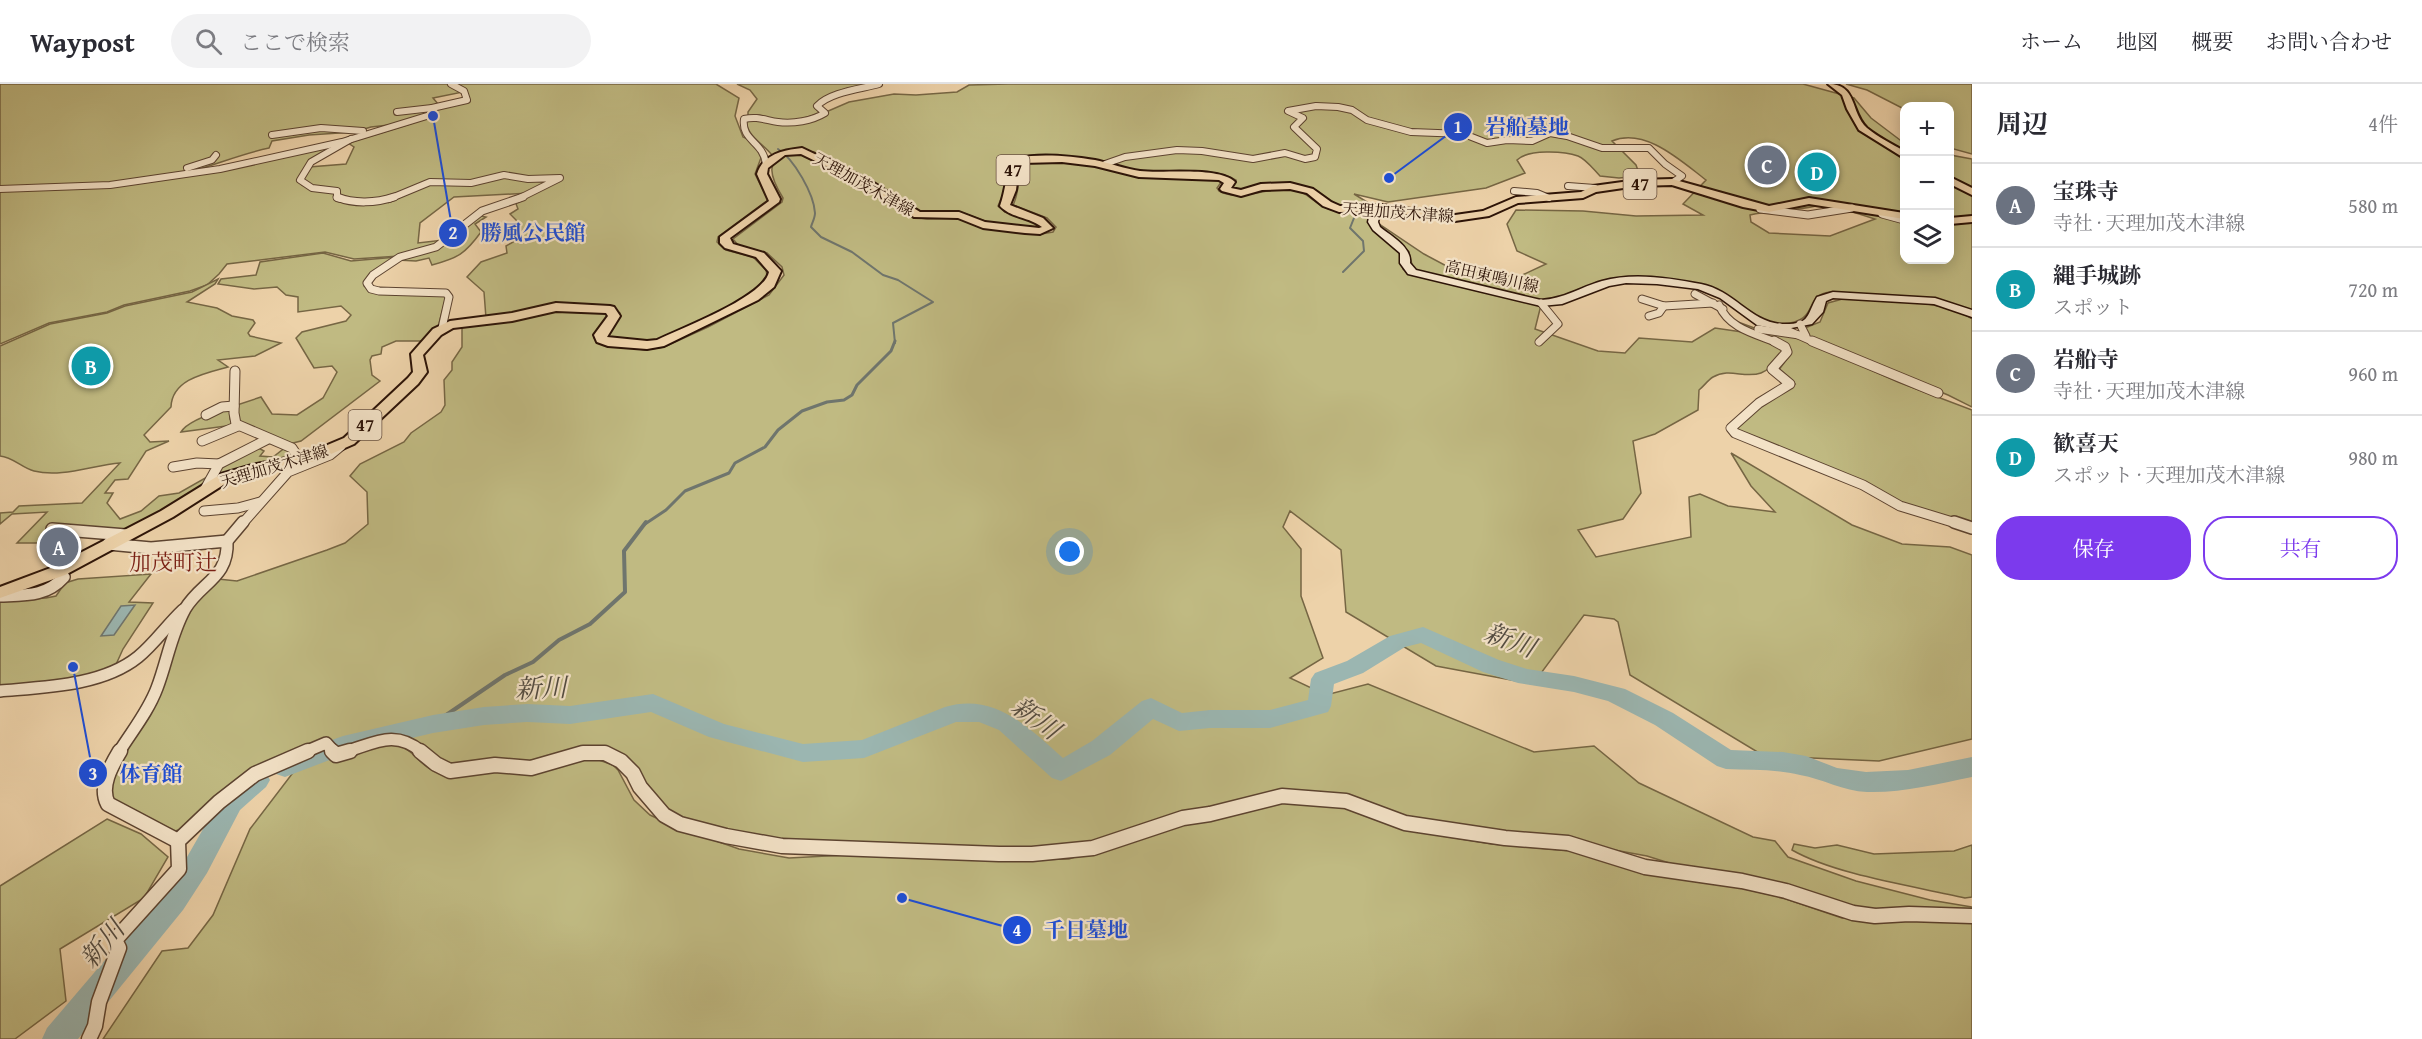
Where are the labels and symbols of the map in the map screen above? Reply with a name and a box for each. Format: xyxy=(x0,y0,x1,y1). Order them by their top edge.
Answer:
callout: 岩船墓地 xyxy=(1443,107,1581,146)
text: 岩船墓地 xyxy=(1485,111,1569,142)
text: 1 xyxy=(1453,113,1463,140)
pin: C xyxy=(1748,142,1786,188)
street label: 天理加茂木津線 xyxy=(809,146,919,222)
pin: D xyxy=(1798,150,1836,194)
road number: 47 xyxy=(996,155,1030,185)
road number: 47 xyxy=(1624,169,1656,199)
street label: 天理加茂木津線 xyxy=(1341,196,1455,228)
callout: 勝風公民館 xyxy=(438,213,597,252)
text: 勝風公民館 xyxy=(481,217,586,248)
text: 2 xyxy=(448,219,458,246)
street label: 高田東鳴川線 xyxy=(1443,254,1541,298)
pin: B xyxy=(72,344,110,388)
road number: 47 xyxy=(348,410,382,440)
street label: 天理加茂木津線 xyxy=(217,438,331,494)
pin: A xyxy=(40,524,78,570)
your location xyxy=(1055,537,1084,566)
district label: 加茂町辻 xyxy=(129,546,217,578)
water label: 新川 xyxy=(1479,612,1544,668)
water label: 新川 xyxy=(514,667,571,708)
water label: 新川 xyxy=(1004,687,1071,750)
callout: 体育館 xyxy=(78,754,195,793)
text: 体育館 xyxy=(120,758,183,789)
text: 3 xyxy=(88,760,98,787)
water label: 新川 xyxy=(70,909,135,976)
callout: 千日墓地 xyxy=(1002,910,1140,949)
text: 千日墓地 xyxy=(1044,914,1128,945)
text: 4 xyxy=(1012,916,1022,943)

